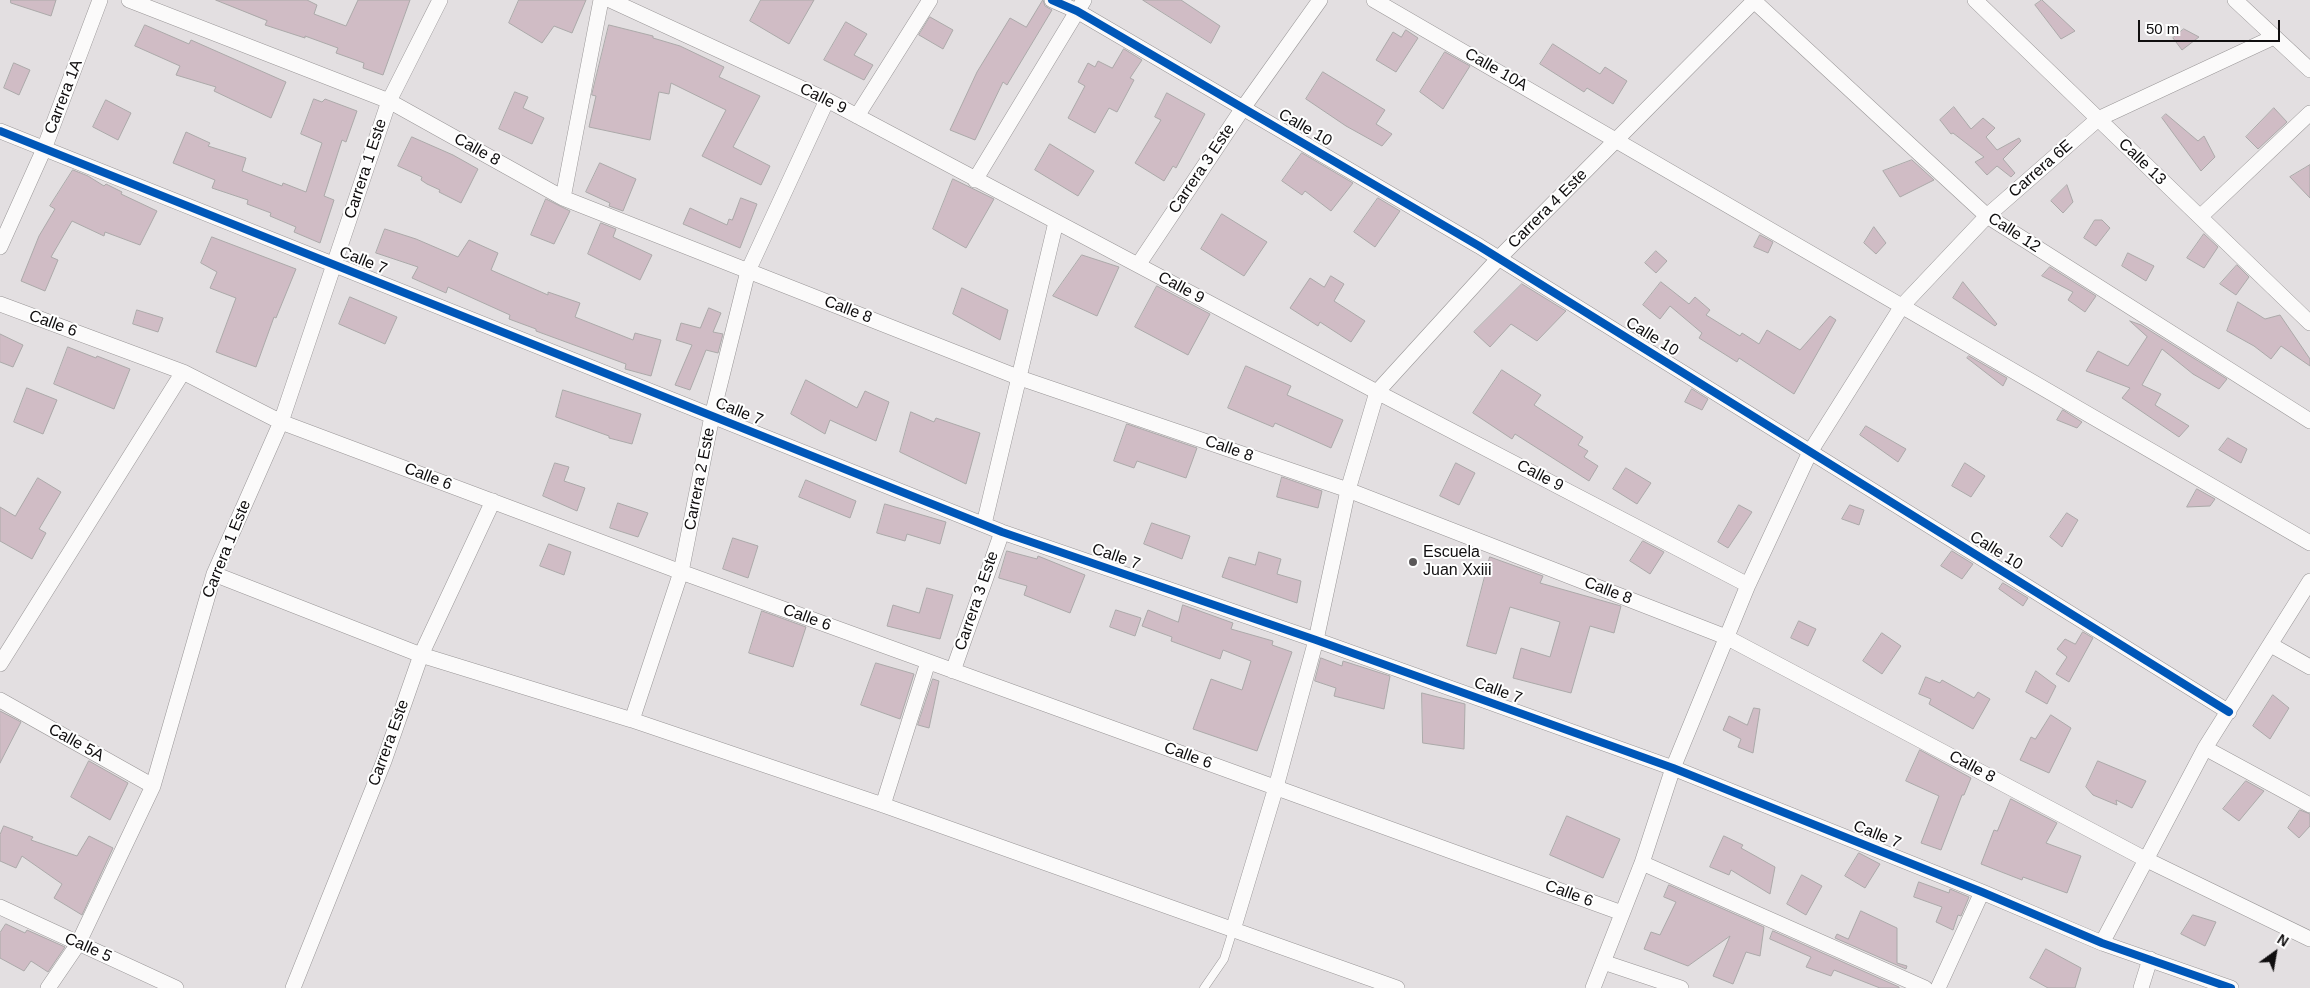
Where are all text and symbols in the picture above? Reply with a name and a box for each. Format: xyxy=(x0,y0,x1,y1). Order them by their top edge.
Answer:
scale bar xyxy=(2140,10,2282,42)
text: 50 m xyxy=(2146,20,2179,37)
street label: Calle 10A xyxy=(1461,44,1531,96)
street label: Carrera 1A xyxy=(41,57,87,137)
street label: Calle 9 xyxy=(796,79,850,119)
street label: Calle 10 xyxy=(1275,105,1335,151)
street label: Carrera 1 Este xyxy=(341,117,391,221)
street label: Carrera 3 Este xyxy=(1165,121,1239,217)
street label: Calle 8 xyxy=(451,130,503,170)
street label: Calle 13 xyxy=(2114,135,2170,189)
street label: Carrera 6E xyxy=(2005,136,2077,202)
street label: Carrera 4 Este xyxy=(1504,165,1592,253)
street label: Calle 12 xyxy=(1984,209,2044,257)
street label: Calle 7 xyxy=(336,243,390,279)
street label: Calle 9 xyxy=(1155,268,1207,308)
street label: Calle 8 xyxy=(821,292,875,328)
street label: Calle 6 xyxy=(26,306,80,342)
street label: Calle 10 xyxy=(1622,313,1682,361)
street label: Calle 7 xyxy=(712,394,766,430)
street label: Carrera 2 Este xyxy=(681,426,719,532)
street label: Calle 8 xyxy=(1202,432,1256,466)
street label: Calle 9 xyxy=(1513,456,1567,496)
street label: Calle 6 xyxy=(401,459,455,495)
street label: Carrera 1 Este xyxy=(199,497,255,601)
street label: Calle 10 xyxy=(1966,527,2026,575)
street label: Calle 7 xyxy=(1089,540,1143,574)
place label: Escuela Juan Xxiii xyxy=(1423,543,1491,581)
street label: Carrera 3 Este xyxy=(951,549,1003,653)
marker: Escuela Juan Xxiii xyxy=(1407,556,1419,568)
street label: Calle 8 xyxy=(1581,573,1635,609)
street label: Calle 6 xyxy=(780,600,834,636)
street label: Calle 7 xyxy=(1471,673,1525,709)
street label: Carrera Este xyxy=(364,697,414,789)
street label: Calle 5A xyxy=(45,720,107,766)
street label: Calle 6 xyxy=(1161,738,1215,774)
street label: Calle 8 xyxy=(1946,747,1998,787)
street label: Calle 7 xyxy=(1850,817,1904,853)
street label: Calle 6 xyxy=(1542,876,1596,912)
north arrow xyxy=(2250,928,2300,978)
street label: Calle 5 xyxy=(61,929,115,967)
text: N xyxy=(2274,931,2291,950)

